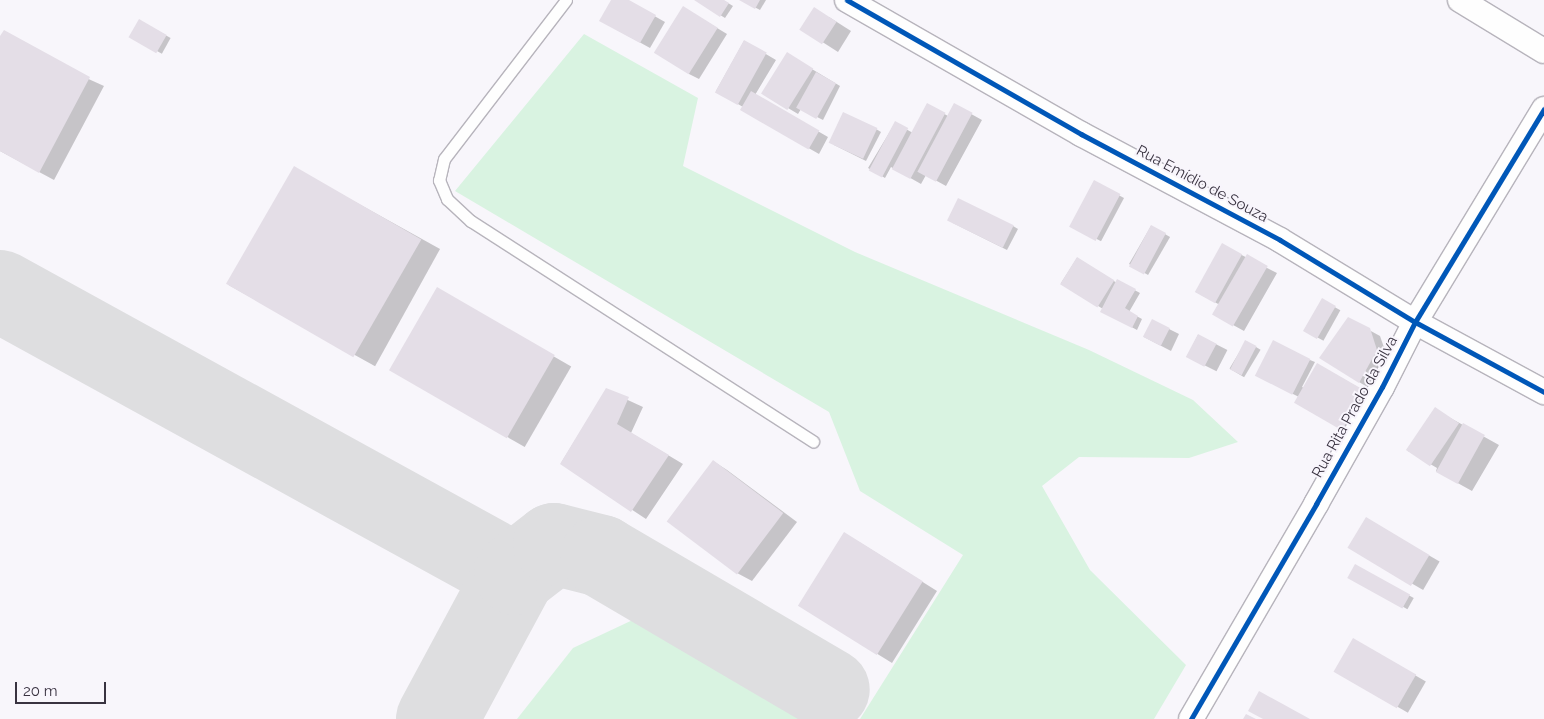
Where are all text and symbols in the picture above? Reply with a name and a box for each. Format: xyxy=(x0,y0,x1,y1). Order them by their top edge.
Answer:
street label: Rua Emídio de Souza xyxy=(1133,142,1271,226)
street label: Rua Rita Prado da Silva xyxy=(1309,333,1401,481)
scale bar xyxy=(18,672,109,704)
text: 20 m xyxy=(23,682,58,700)

